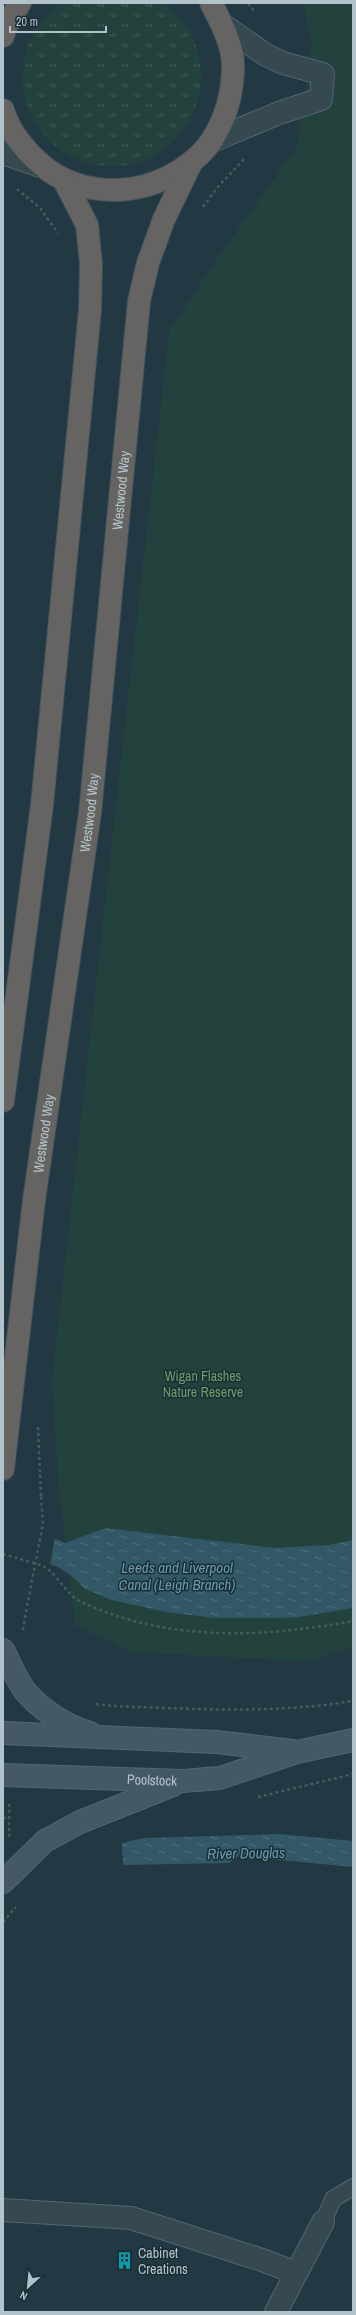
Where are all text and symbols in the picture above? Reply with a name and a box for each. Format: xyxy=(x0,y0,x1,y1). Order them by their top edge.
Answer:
scale bar xyxy=(10,8,106,34)
text: 20 m xyxy=(16,14,38,30)
street label: Westwood Way xyxy=(108,450,134,531)
street label: Westwood Way xyxy=(75,772,103,853)
street label: Westwood Way xyxy=(29,1093,58,1174)
park label: Wigan Flashes Nature Reserve xyxy=(163,1367,243,1401)
water label: Leeds and Liverpool Canal (Leigh Branch) xyxy=(119,1557,235,1595)
street label: Poolstock xyxy=(127,1770,177,1790)
water label: River Douglas xyxy=(207,1842,285,1864)
place label: Cabinet Creations xyxy=(138,2244,188,2278)
building icon: Cabinet Creations xyxy=(115,2251,135,2271)
north arrow xyxy=(8,2267,48,2307)
text: N xyxy=(17,2288,30,2304)

